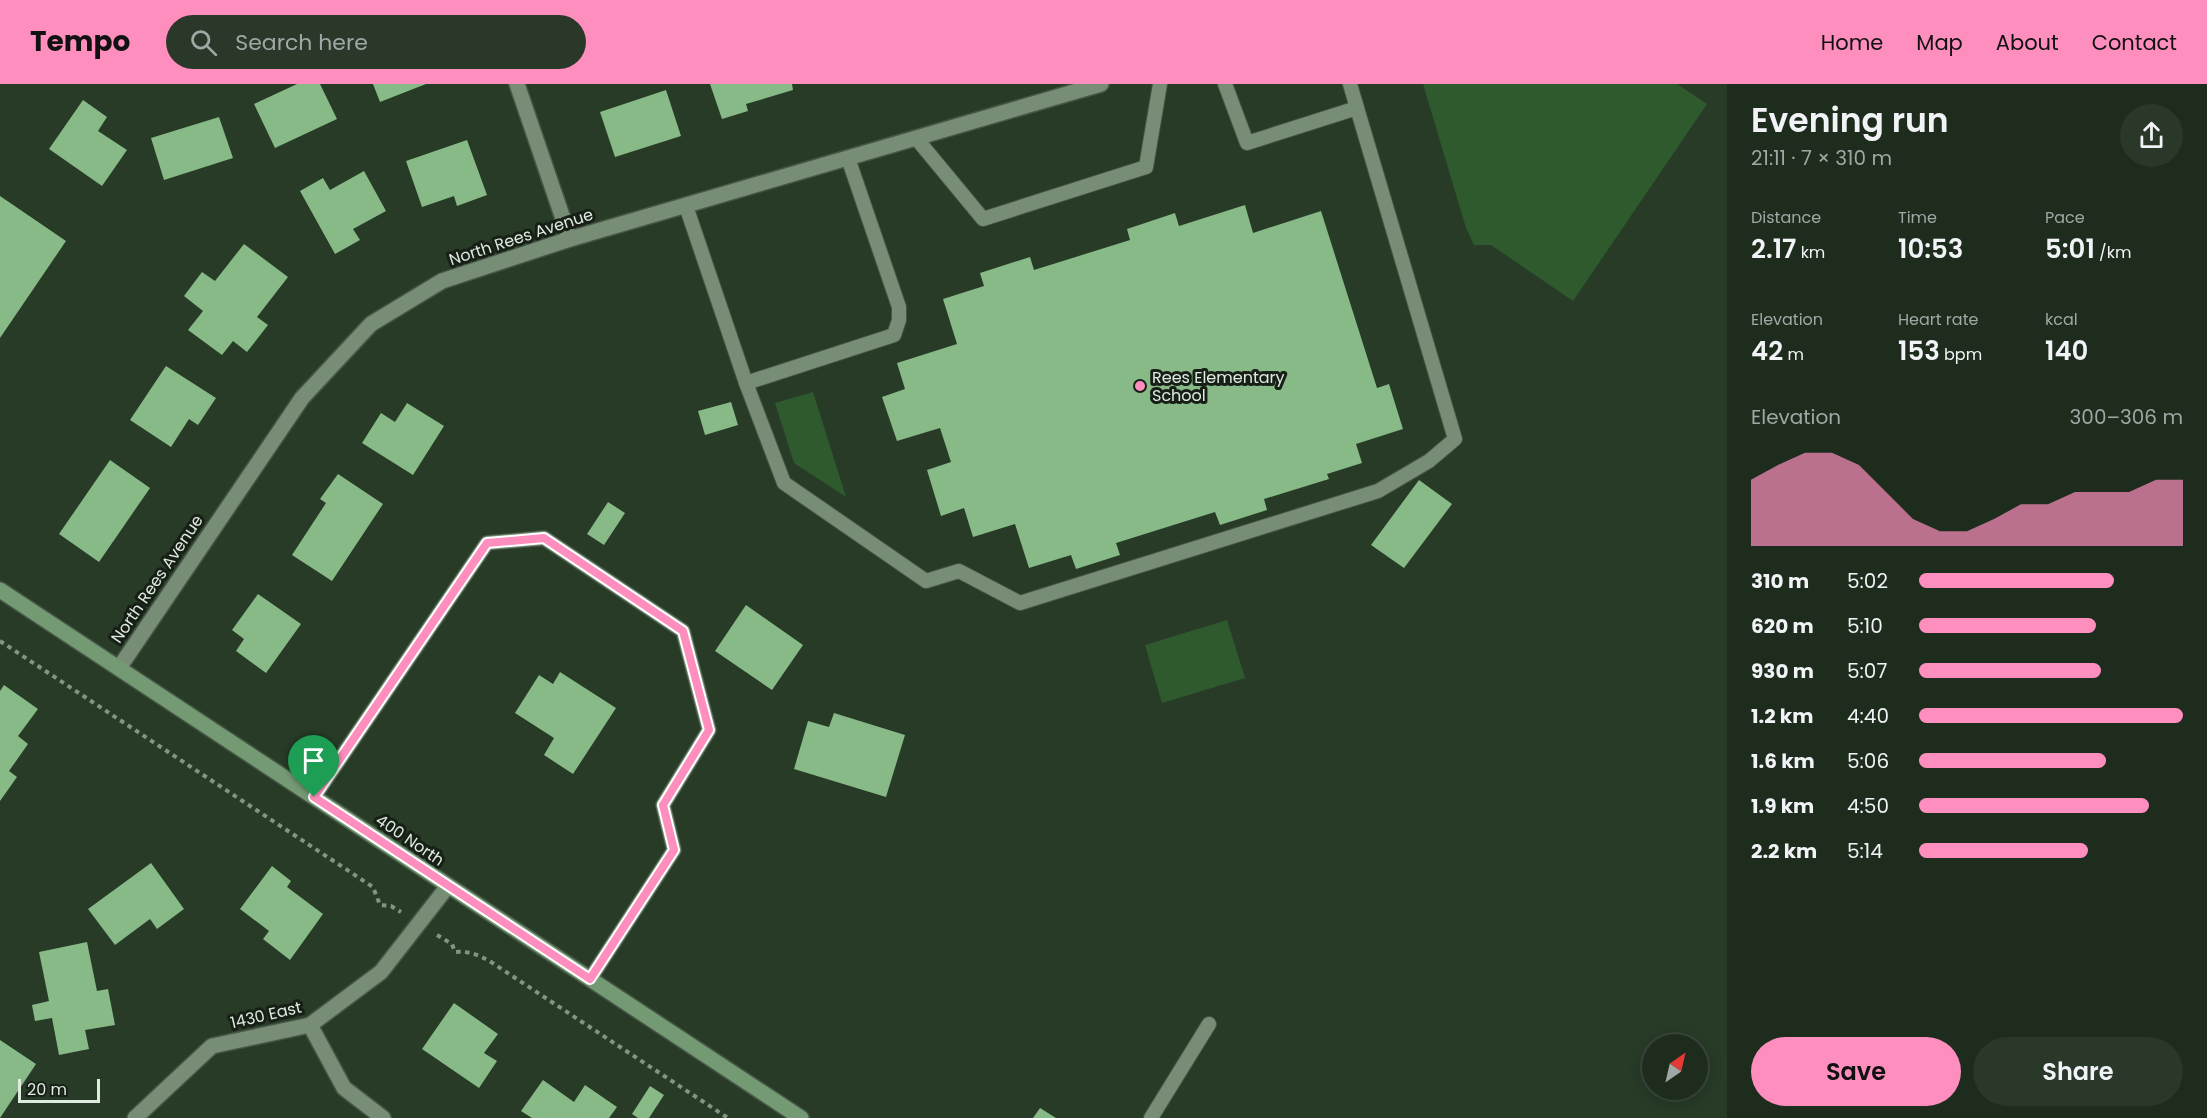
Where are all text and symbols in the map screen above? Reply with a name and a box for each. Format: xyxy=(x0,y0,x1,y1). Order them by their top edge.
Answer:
search box xyxy=(166,15,586,69)
text: Tempo xyxy=(30,22,130,61)
icon: search xyxy=(187,26,220,59)
text: Search here xyxy=(235,27,368,58)
text: Home xyxy=(1821,28,1883,57)
text: Map xyxy=(1916,28,1963,57)
text: About xyxy=(1996,28,2059,57)
text: Contact xyxy=(2092,28,2177,57)
text: Evening run xyxy=(1751,97,1949,144)
button: share xyxy=(2120,104,2183,167)
text: 21:11 · 7 × 310 m xyxy=(1751,144,1892,172)
street label: North Rees Avenue xyxy=(446,203,596,271)
text: Distance xyxy=(1751,206,1821,229)
text: Time xyxy=(1898,206,1937,229)
text: Pace xyxy=(2045,206,2085,229)
text: 2.17 xyxy=(1751,231,1796,267)
text: 10:53 xyxy=(1898,231,1963,267)
text: 5:01 xyxy=(2045,231,2095,267)
text: km xyxy=(1796,241,1825,264)
text: /km xyxy=(2095,241,2131,264)
text: Elevation xyxy=(1751,308,1823,331)
text: Heart rate xyxy=(1898,308,1978,331)
text: kcal xyxy=(2045,308,2078,331)
text: 42 xyxy=(1751,333,1783,369)
text: 153 xyxy=(1898,333,1940,369)
text: 140 xyxy=(2045,333,2088,369)
text: m xyxy=(1783,343,1804,366)
text: bpm xyxy=(1940,343,1982,366)
place label: Rees Elementary School xyxy=(1152,366,1285,407)
marker: Rees Elementary School xyxy=(1133,379,1147,393)
text: Elevation xyxy=(1751,403,1841,431)
text: 300–306 m xyxy=(2070,403,2183,431)
street label: North Rees Avenue xyxy=(106,510,209,648)
text: 310 m xyxy=(1751,567,1809,595)
text: 5:02 xyxy=(1847,567,1888,595)
text: 620 m xyxy=(1751,612,1814,640)
text: 5:10 xyxy=(1847,612,1883,640)
text: 930 m xyxy=(1751,657,1814,685)
text: 5:07 xyxy=(1847,657,1887,685)
text: 1.2 km xyxy=(1751,702,1813,730)
text: 4:40 xyxy=(1847,702,1889,730)
pin xyxy=(288,735,339,797)
icon: arrive xyxy=(297,744,330,777)
text: 1.6 km xyxy=(1751,747,1815,775)
text: 5:06 xyxy=(1847,747,1889,775)
text: 1.9 km xyxy=(1751,792,1814,820)
text: 4:50 xyxy=(1847,792,1889,820)
street label: 400 North xyxy=(371,809,449,871)
text: 2.2 km xyxy=(1751,837,1817,865)
text: 5:14 xyxy=(1847,837,1883,865)
street label: 1430 East xyxy=(228,996,304,1034)
north arrow xyxy=(1642,1034,1708,1100)
map controls xyxy=(1642,1034,1708,1100)
button: Save xyxy=(1751,1037,1961,1106)
button: Share xyxy=(1973,1037,2183,1106)
scale bar xyxy=(18,1076,100,1104)
text: 20 m xyxy=(27,1078,67,1101)

